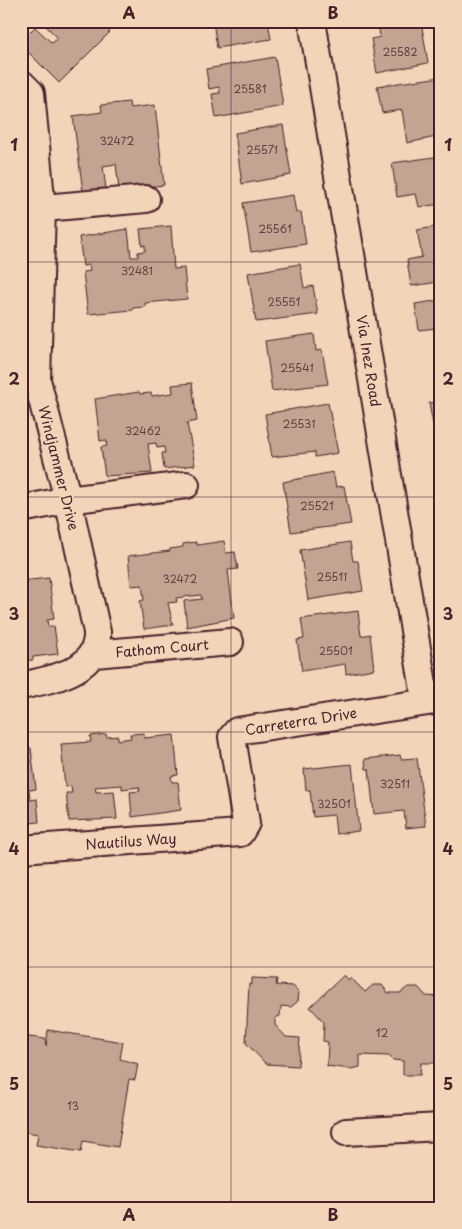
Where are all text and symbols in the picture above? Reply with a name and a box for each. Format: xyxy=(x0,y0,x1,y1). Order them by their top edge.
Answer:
text: A xyxy=(123,0,136,24)
text: B xyxy=(328,0,339,24)
house number: 25582 xyxy=(382,43,418,60)
house number: 25581 xyxy=(233,80,267,97)
text: 1 xyxy=(10,132,18,156)
house number: 32472 xyxy=(100,132,134,149)
text: 1 xyxy=(444,132,452,156)
house number: 25571 xyxy=(246,141,278,158)
house number: 25561 xyxy=(258,220,292,237)
house number: 32481 xyxy=(121,262,153,279)
house number: 25551 xyxy=(268,293,300,310)
street label: Via Inez Road xyxy=(351,314,387,408)
house number: 25541 xyxy=(280,359,314,376)
text: 2 xyxy=(8,366,20,390)
text: 2 xyxy=(442,366,454,390)
street label: Windjammer Drive xyxy=(33,403,85,533)
house number: 25531 xyxy=(282,415,316,432)
house number: 32462 xyxy=(125,422,161,439)
house number: 25521 xyxy=(300,497,334,514)
house number: 25511 xyxy=(317,568,347,585)
house number: 32472 xyxy=(163,570,197,587)
text: 3 xyxy=(9,601,19,625)
text: 3 xyxy=(443,601,453,625)
street label: Fathom Court xyxy=(114,633,210,663)
house number: 25501 xyxy=(319,642,353,659)
street label: Carreterra Drive xyxy=(244,702,358,740)
house number: 32511 xyxy=(380,775,410,792)
house number: 32501 xyxy=(317,795,351,812)
street label: Nautilus Way xyxy=(85,827,177,855)
text: 4 xyxy=(9,836,20,860)
text: 4 xyxy=(443,836,454,860)
house number: 12 xyxy=(376,1024,389,1041)
text: 5 xyxy=(9,1071,19,1095)
text: 5 xyxy=(443,1071,453,1095)
house number: 13 xyxy=(67,1097,79,1114)
text: A xyxy=(123,1202,136,1226)
text: B xyxy=(328,1202,339,1226)

